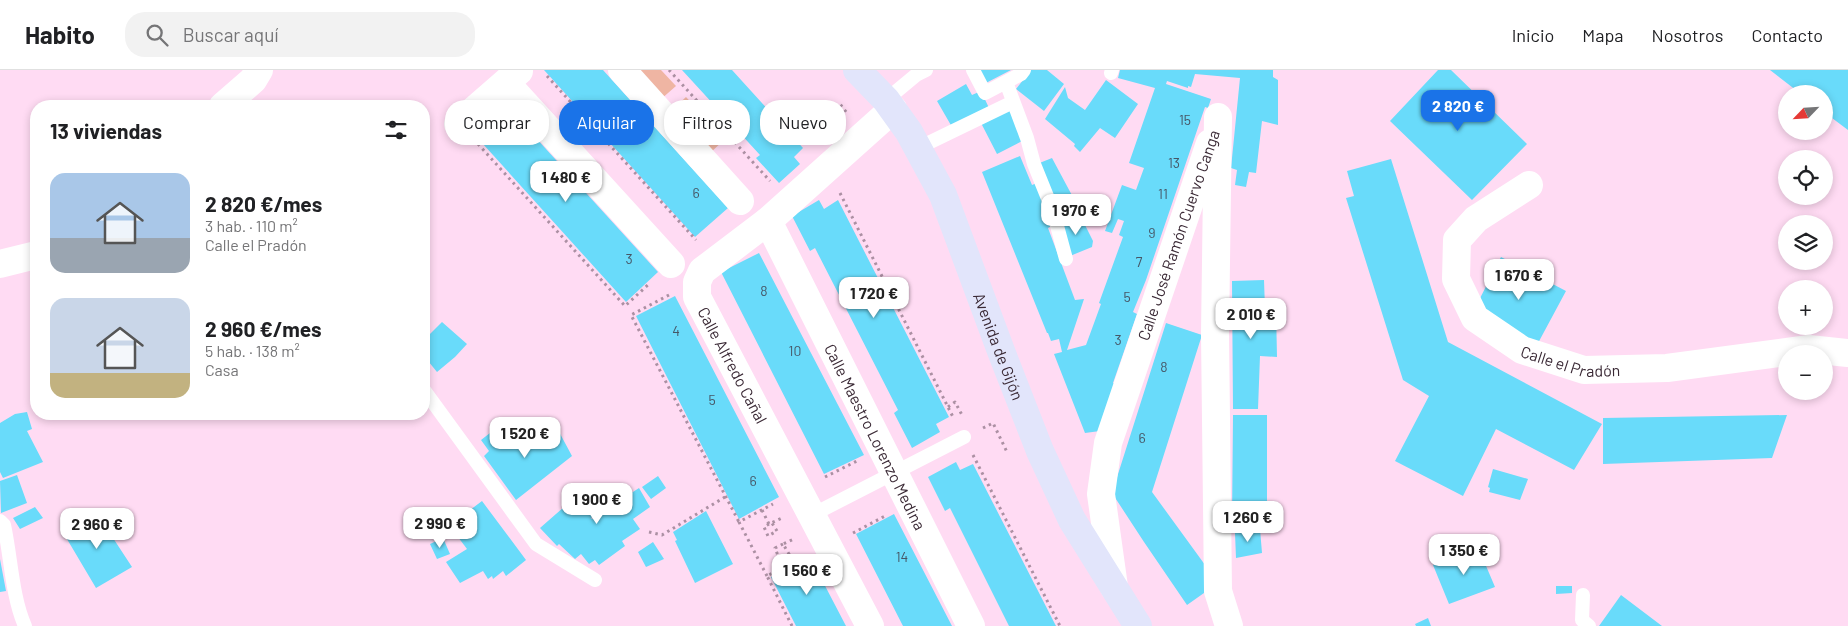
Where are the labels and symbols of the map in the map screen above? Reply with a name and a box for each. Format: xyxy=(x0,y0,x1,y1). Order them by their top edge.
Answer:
north arrow xyxy=(1778,85,1832,140)
pin: 2 820 € xyxy=(1412,90,1504,132)
house number: 15 xyxy=(1179,111,1191,128)
street label: Calle José Ramón Cuervo Canga xyxy=(1133,127,1223,343)
house number: 13 xyxy=(1168,154,1180,171)
pin: 1 480 € xyxy=(520,160,612,203)
house number: 6 xyxy=(692,184,700,201)
house number: 11 xyxy=(1158,185,1168,202)
pin: 1 970 € xyxy=(1030,194,1122,236)
house number: 9 xyxy=(1148,224,1156,241)
house number: 3 xyxy=(625,250,633,267)
house number: 7 xyxy=(1136,253,1143,270)
pin: 1 670 € xyxy=(1473,258,1565,301)
pin: 1 720 € xyxy=(828,276,920,319)
house number: 8 xyxy=(760,282,768,299)
house number: 5 xyxy=(1123,288,1131,305)
street label: Avenida de Gijón xyxy=(971,290,1029,403)
pin: 2 010 € xyxy=(1205,298,1297,340)
street label: Calle Alfredo Cañal xyxy=(694,304,772,426)
house number: 4 xyxy=(672,322,680,339)
house number: 3 xyxy=(1114,331,1122,348)
street label: Calle Maestro Lorenzo Medina xyxy=(821,340,931,533)
street label: Calle el Pradón xyxy=(1519,341,1620,380)
house number: 10 xyxy=(789,342,801,359)
house number: 8 xyxy=(1160,358,1168,375)
house number: 5 xyxy=(708,391,716,408)
pin: 1 520 € xyxy=(479,416,571,459)
house number: 6 xyxy=(1138,429,1146,446)
house number: 6 xyxy=(749,472,757,489)
pin: 1 900 € xyxy=(551,482,643,525)
pin: 1 260 € xyxy=(1202,500,1294,543)
pin: 2 990 € xyxy=(394,506,486,549)
pin: 2 960 € xyxy=(51,508,143,550)
pin: 1 350 € xyxy=(1418,534,1510,576)
house number: 14 xyxy=(896,548,908,565)
pin: 1 560 € xyxy=(761,554,853,596)

